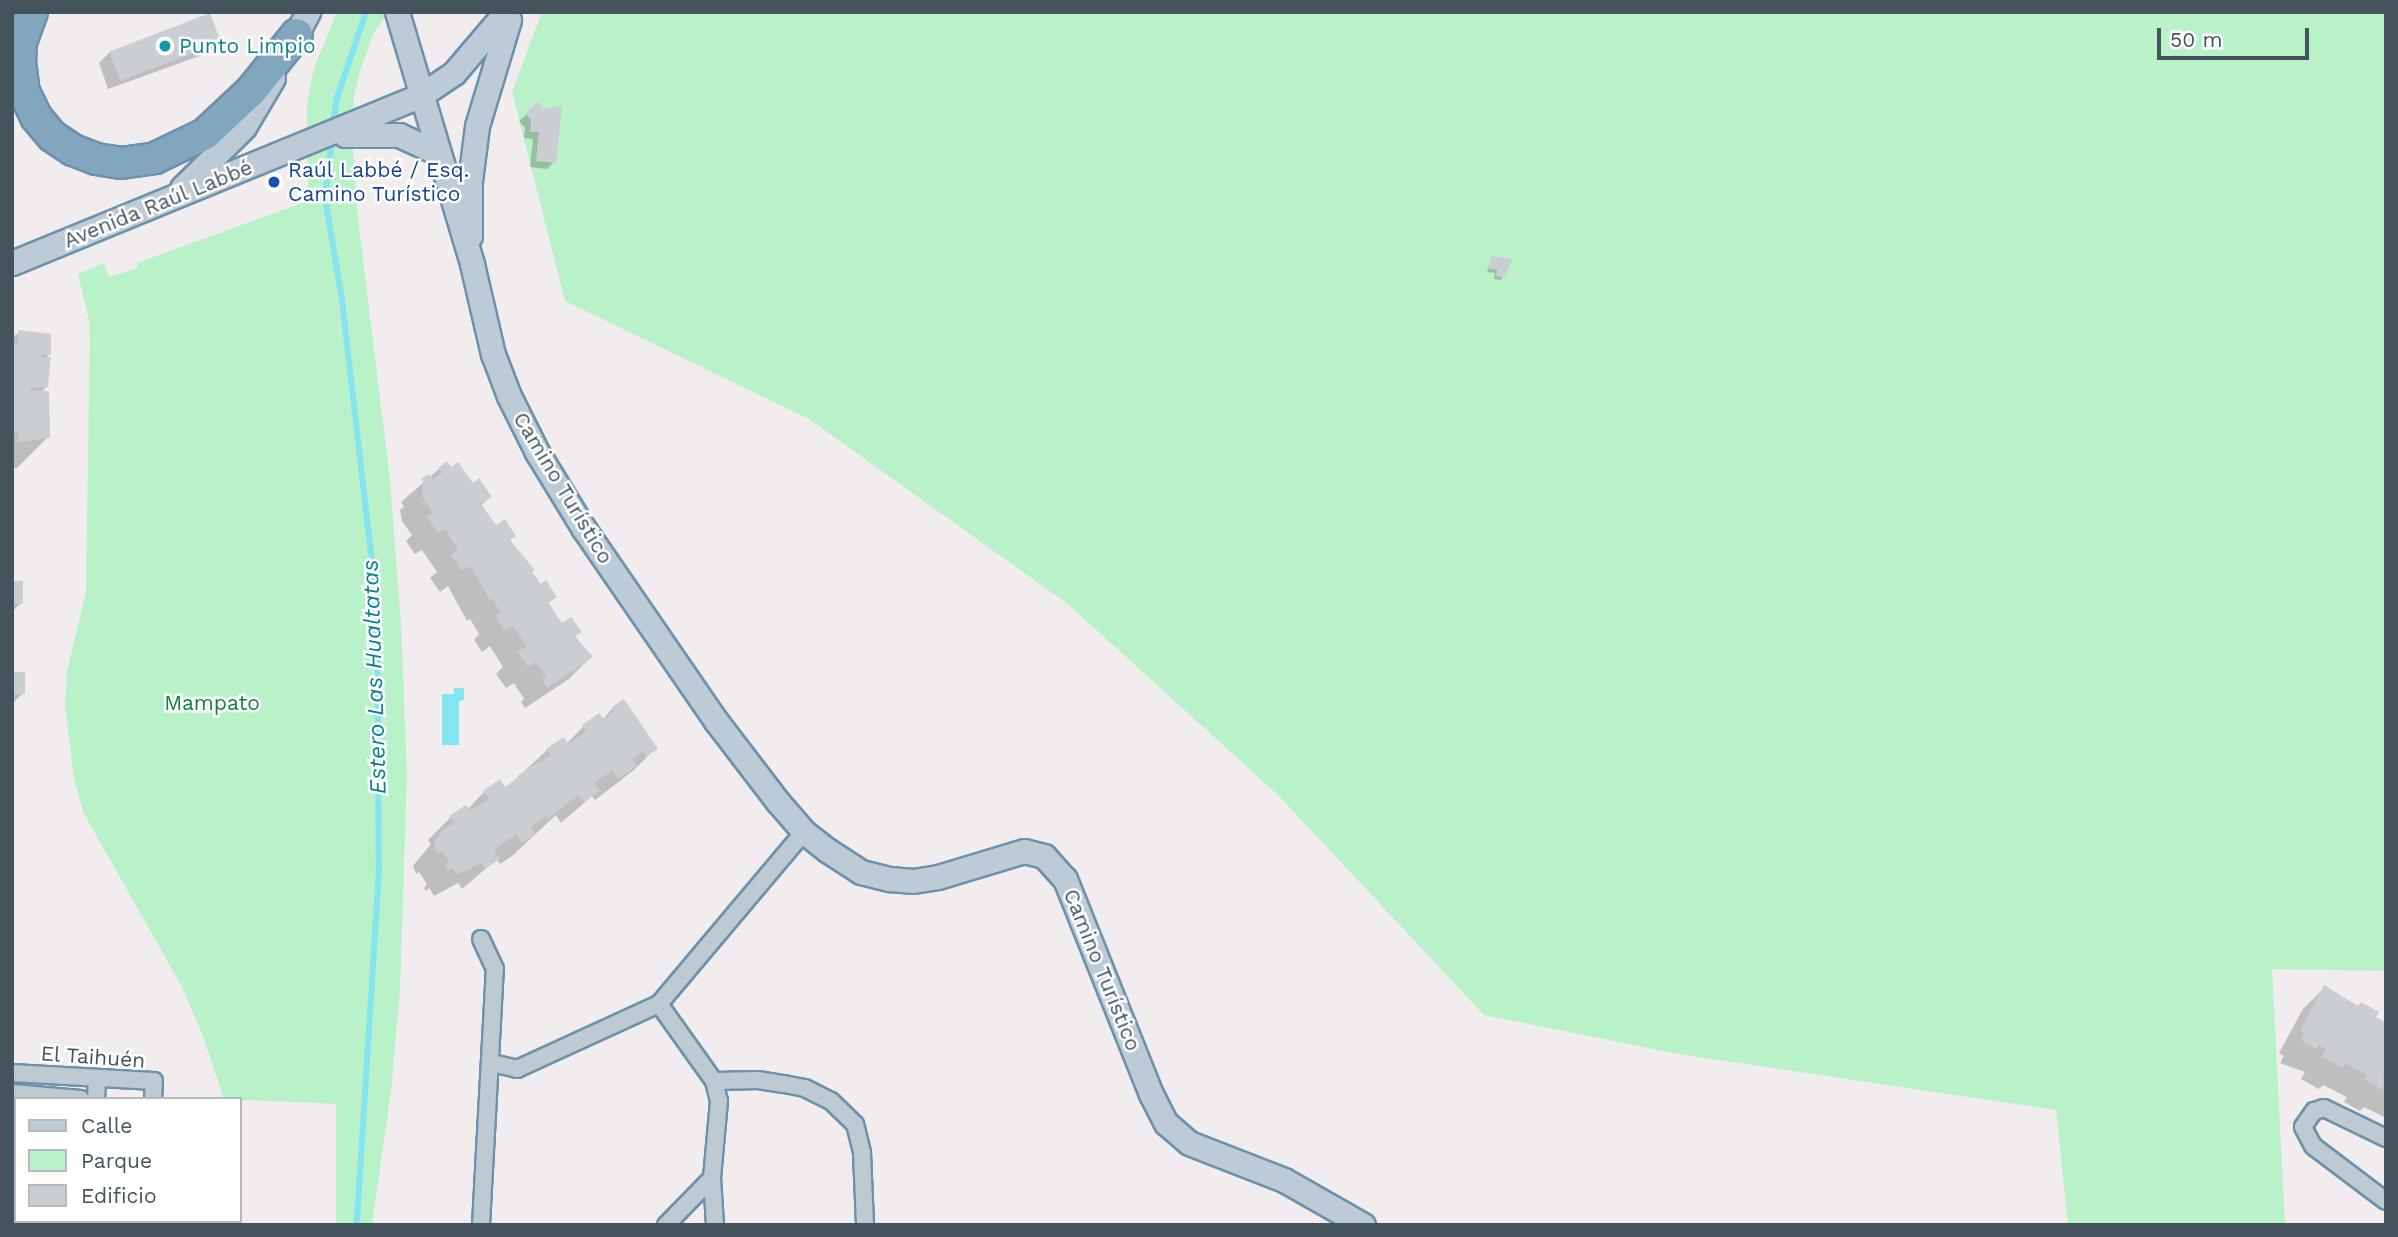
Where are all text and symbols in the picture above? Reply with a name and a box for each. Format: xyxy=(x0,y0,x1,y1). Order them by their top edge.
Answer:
scale bar xyxy=(2160,14,2312,58)
text: 50 m xyxy=(2170,27,2222,52)
place label: Punto Limpio xyxy=(179,33,316,59)
marker: Punto Limpio xyxy=(157,38,173,54)
street label: Avenida Raúl Labbé xyxy=(59,154,257,254)
place label: Raúl Labbé / Esq. Camino Turístico xyxy=(288,157,470,207)
marker: Raúl Labbé / Esq. Camino Turístico xyxy=(266,174,282,190)
street label: Camino Turístico xyxy=(508,407,618,569)
water label: Estero Las Hualtatas xyxy=(357,559,393,795)
park label: Mampato xyxy=(164,690,260,716)
street label: Camino Turístico xyxy=(1058,885,1146,1055)
street label: El Taihuén xyxy=(39,1041,147,1073)
legend xyxy=(14,1097,242,1223)
text: Calle xyxy=(81,1113,132,1138)
text: Parque xyxy=(81,1148,152,1173)
text: Edificio xyxy=(81,1183,157,1208)

